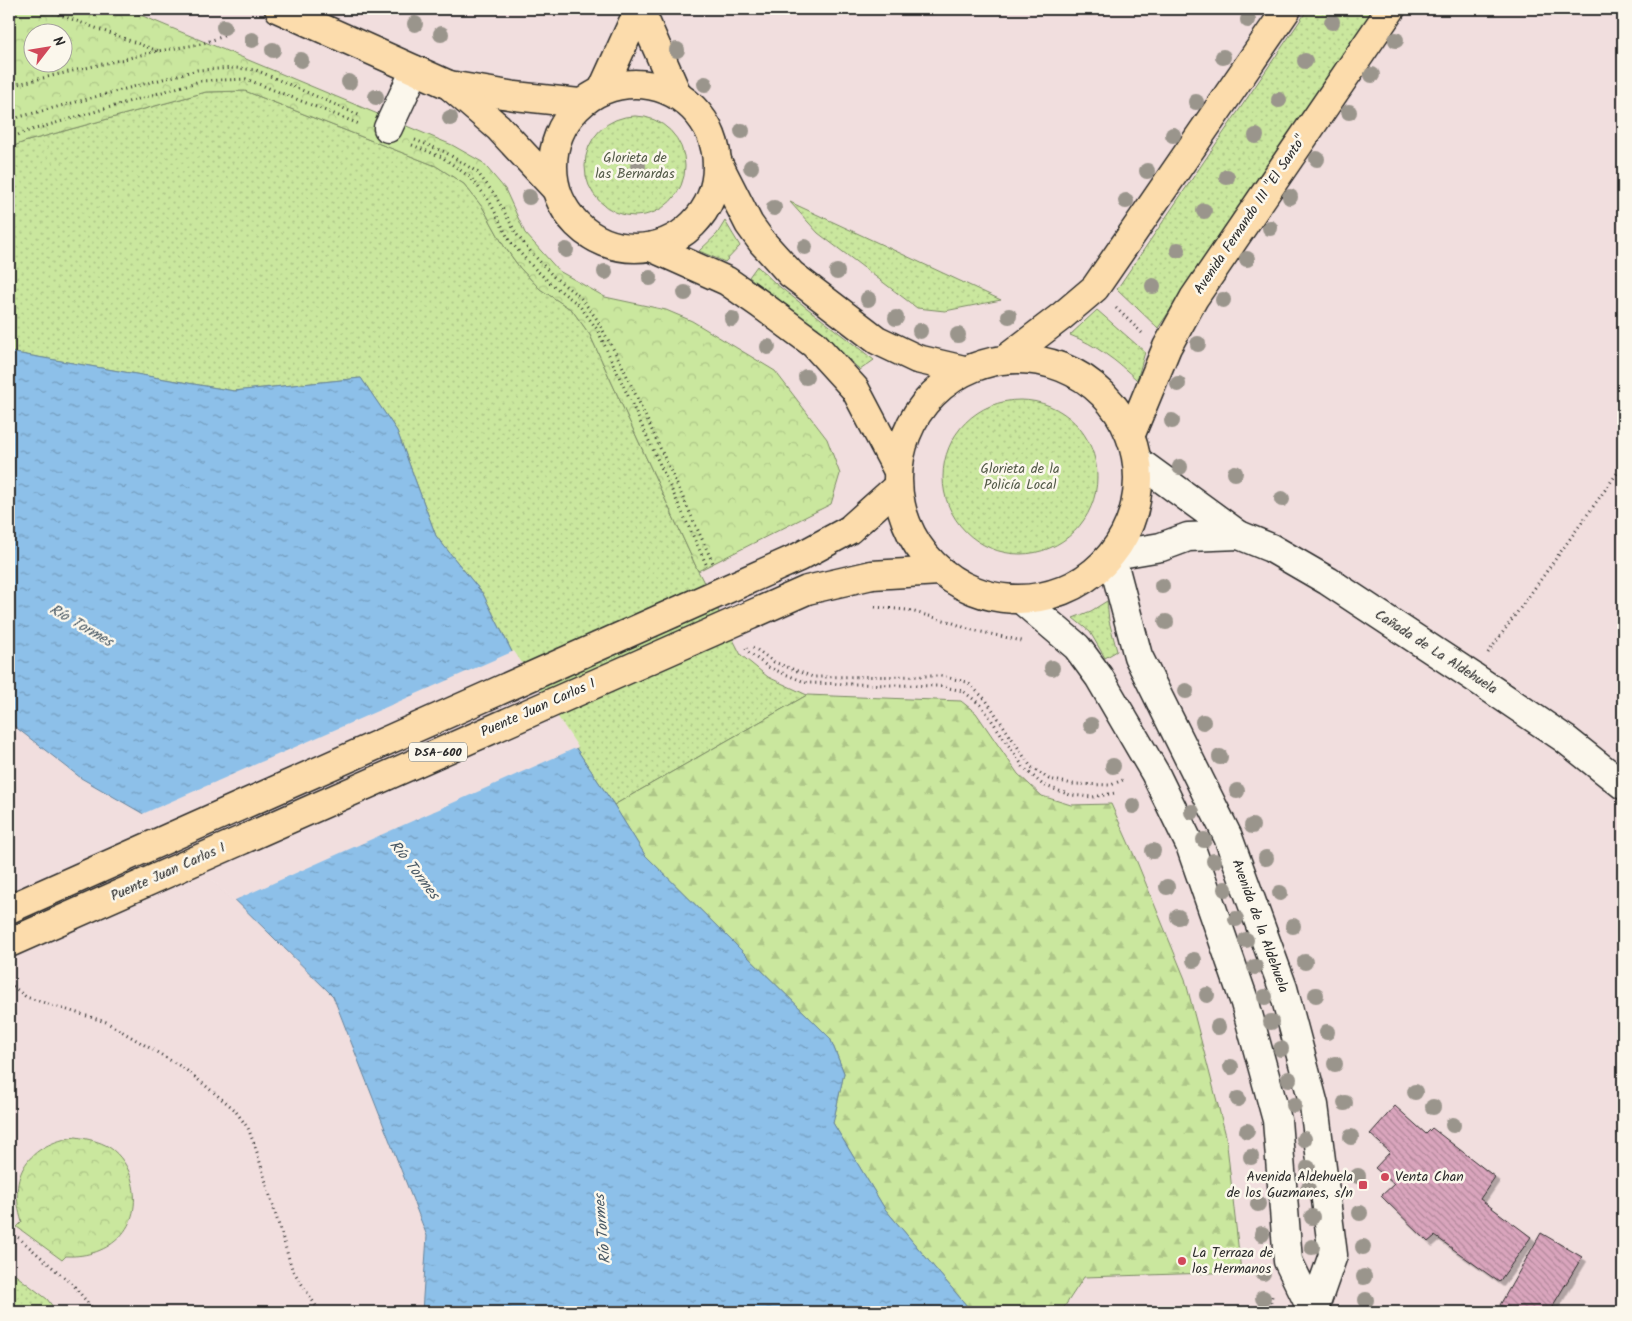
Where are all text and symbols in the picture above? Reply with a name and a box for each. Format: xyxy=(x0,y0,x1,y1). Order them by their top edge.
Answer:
north arrow xyxy=(22,22,72,72)
text: N xyxy=(47,32,70,51)
street label: Avenida Fernando III "El Santo" xyxy=(1188,131,1312,299)
park label: Glorieta de las Bernardas xyxy=(595,147,675,185)
park label: Glorieta de la Policía Local xyxy=(980,458,1060,496)
water label: Río Tormes xyxy=(45,598,119,655)
street label: Cañada de La Aldehuela xyxy=(1370,604,1502,700)
street label: Puente Juan Carlos I xyxy=(477,673,599,743)
road number: DSA-600 xyxy=(409,742,467,762)
water label: Río Tormes xyxy=(383,835,446,906)
street label: Puente Juan Carlos I xyxy=(107,837,229,907)
street label: Avenida de la Aldehuela xyxy=(1226,856,1294,996)
place label: Avenida Aldehuela de los Guzmanes, s/n xyxy=(1227,1166,1353,1204)
place label: Venta Chan xyxy=(1395,1166,1464,1188)
marker: Venta Chan xyxy=(1379,1171,1391,1183)
marker: Avenida Aldehuela de los Guzmanes, s/n xyxy=(1357,1179,1369,1191)
water label: Río Tormes xyxy=(588,1191,618,1265)
place label: La Terraza de los Hermanos xyxy=(1192,1242,1274,1280)
marker: La Terraza de los Hermanos xyxy=(1176,1255,1188,1267)

